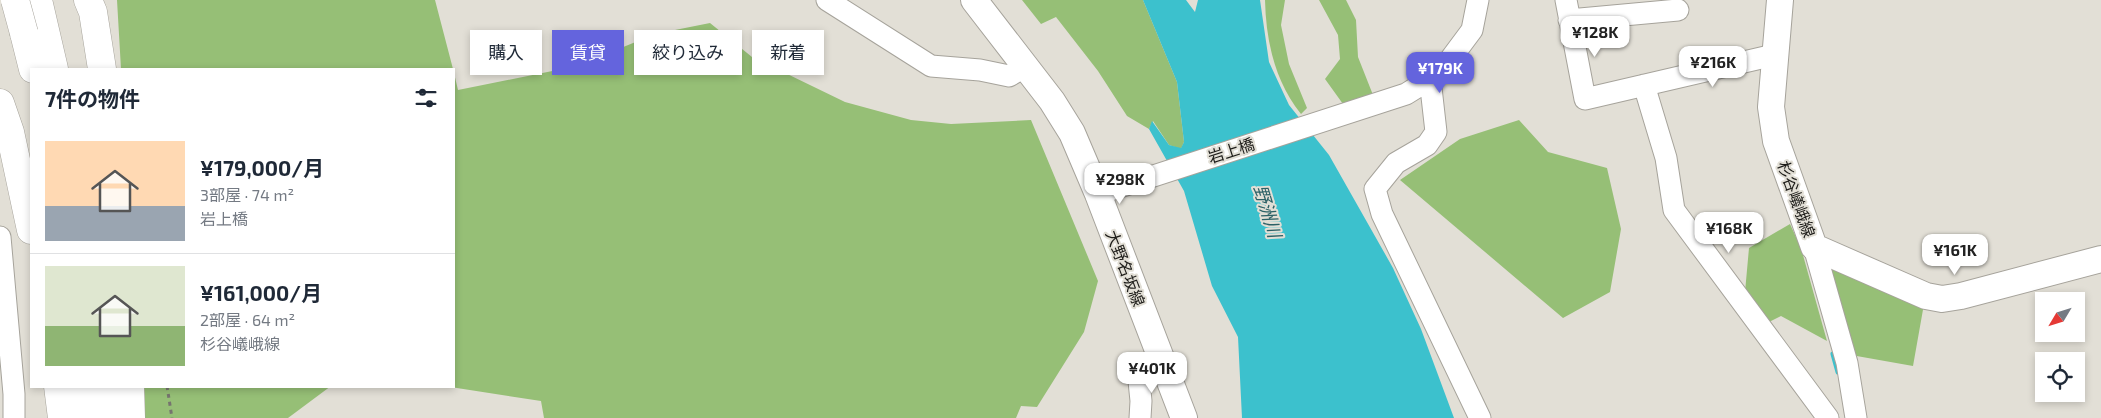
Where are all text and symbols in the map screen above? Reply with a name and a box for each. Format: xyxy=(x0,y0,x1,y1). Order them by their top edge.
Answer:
pin: ¥128K xyxy=(1560,15,1630,58)
text: ¥128K xyxy=(1572,22,1618,41)
chip: 購入 xyxy=(470,30,542,75)
chip: 賃貸 xyxy=(552,30,624,75)
chip: 絞り込み xyxy=(634,30,742,75)
chip: 新着 xyxy=(752,30,824,75)
pin: ¥216K xyxy=(1678,46,1748,88)
pin: ¥179K xyxy=(1405,52,1475,94)
text: ¥216K xyxy=(1690,52,1736,71)
text: ¥179K xyxy=(1417,58,1463,77)
icon: filters xyxy=(412,84,440,112)
text: 7件の物件 xyxy=(45,86,140,111)
street label: 岩上橋 xyxy=(1205,134,1257,166)
text: ¥179,000/月 xyxy=(200,155,324,180)
street label: 杉谷嶬峨線 xyxy=(1774,158,1820,240)
icon: home xyxy=(85,161,145,221)
pin: ¥298K xyxy=(1085,162,1155,205)
text: ¥298K xyxy=(1095,169,1145,188)
water label: 野洲川 xyxy=(1250,182,1287,242)
text: 3部屋 · 74 m² xyxy=(200,185,294,204)
text: 岩上橋 xyxy=(200,209,248,228)
pin: ¥168K xyxy=(1694,212,1764,254)
text: ¥168K xyxy=(1705,218,1753,237)
street label: 大野名坂線 xyxy=(1103,227,1149,309)
pin: ¥161K xyxy=(1920,234,1990,276)
text: ¥161K xyxy=(1933,240,1977,259)
text: ¥161,000/月 xyxy=(200,280,322,305)
icon: home xyxy=(85,286,145,346)
north arrow xyxy=(2035,292,2085,342)
map controls xyxy=(2035,292,2085,402)
text: 2部屋 · 64 m² xyxy=(200,310,295,329)
text: 杉谷嶬峨線 xyxy=(200,334,280,353)
pin: ¥401K xyxy=(1117,352,1187,394)
button: locate xyxy=(2035,352,2085,402)
text: ¥401K xyxy=(1128,358,1176,377)

